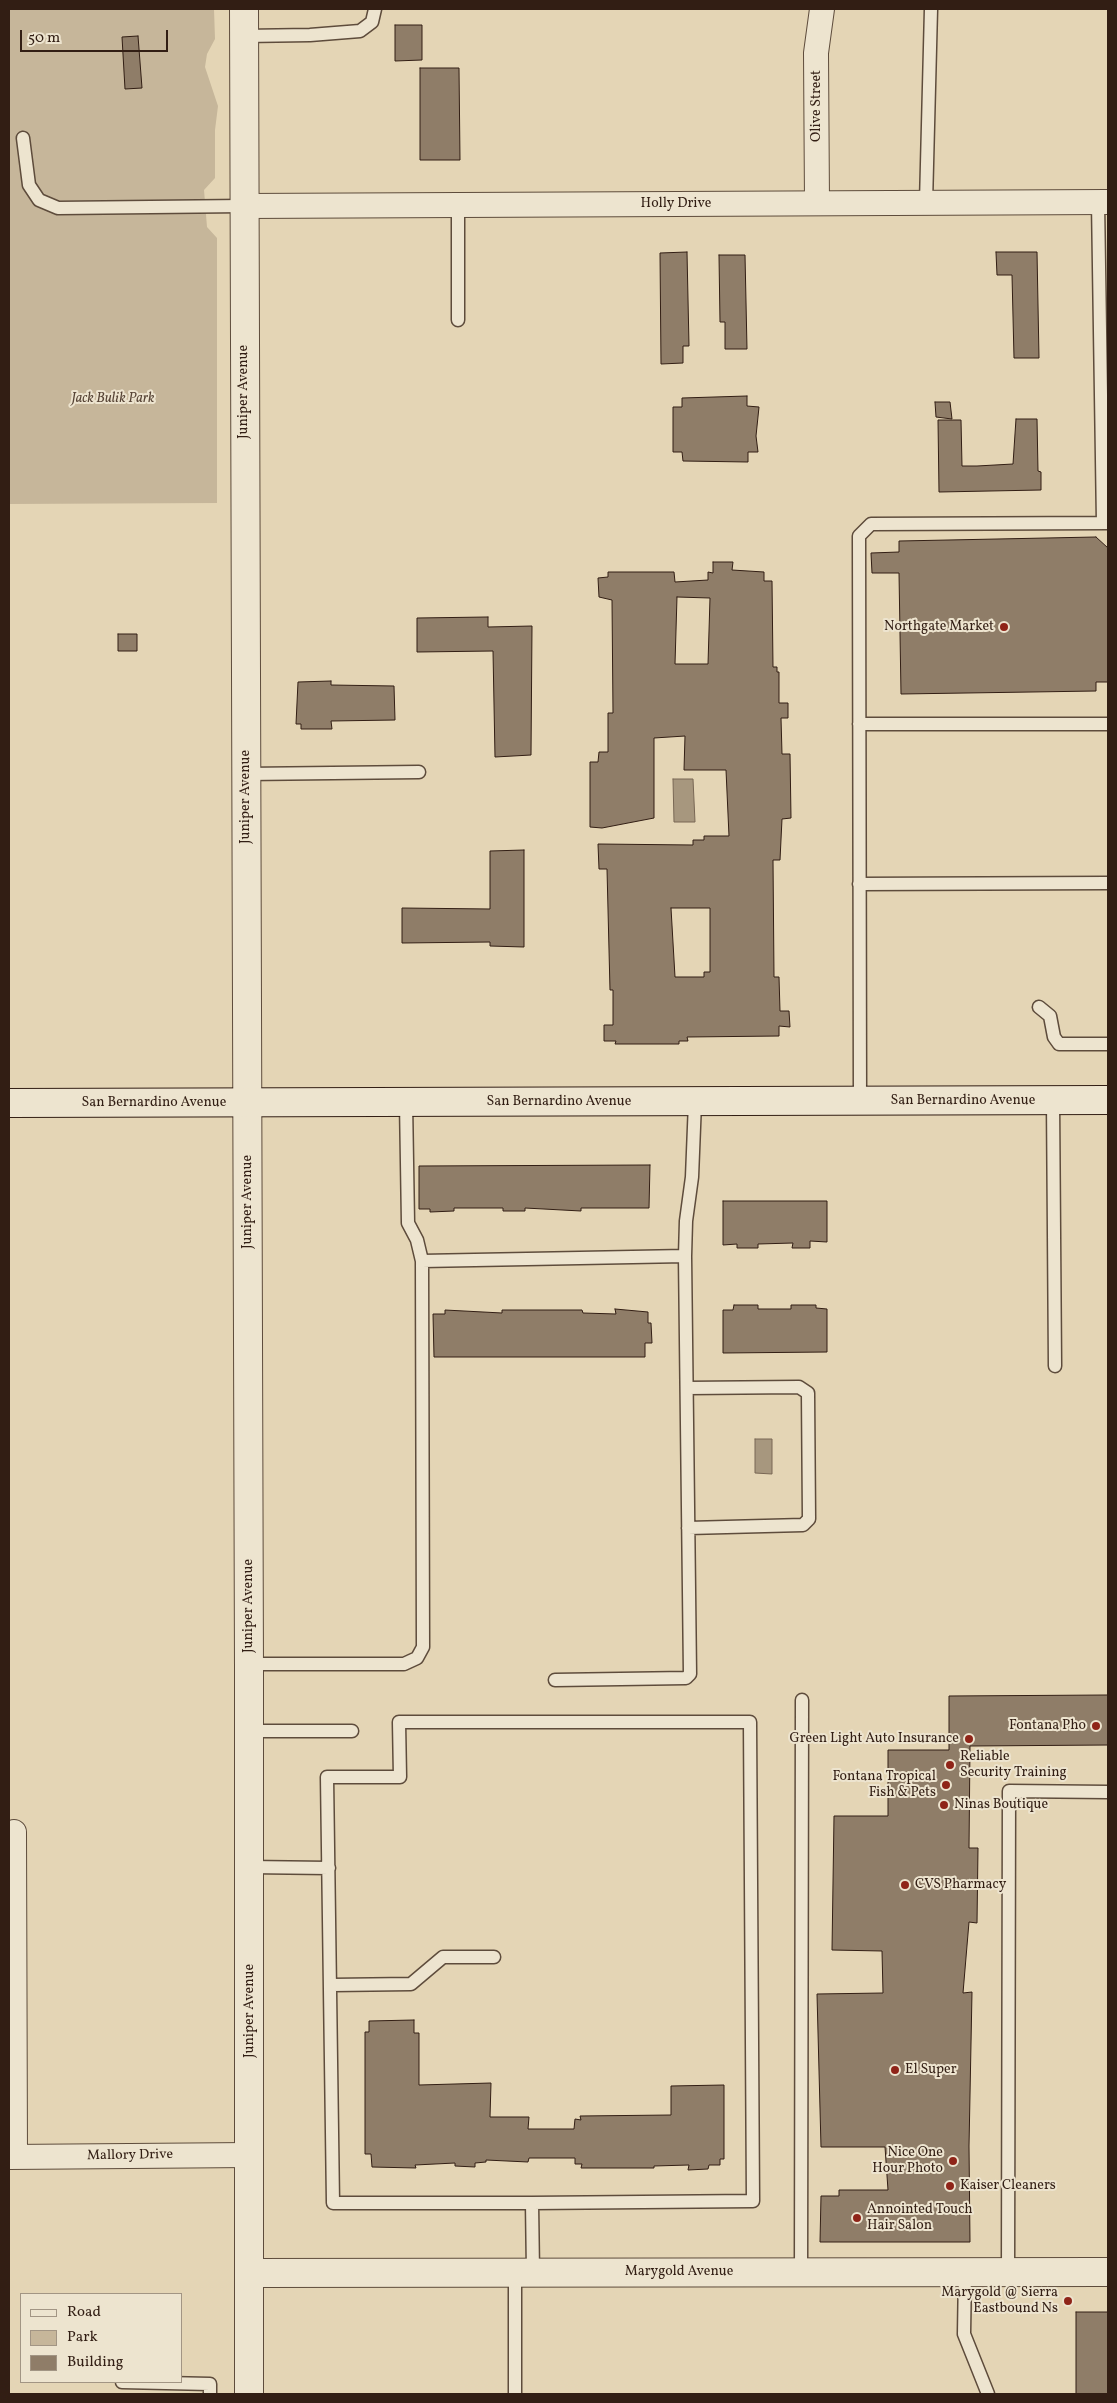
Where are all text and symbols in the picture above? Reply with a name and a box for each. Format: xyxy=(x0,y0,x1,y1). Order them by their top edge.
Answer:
scale bar xyxy=(22,20,170,52)
text: 50 m xyxy=(28,28,60,49)
street label: Olive Street xyxy=(809,70,825,142)
street label: Holly Drive xyxy=(641,196,711,212)
street label: Juniper Avenue xyxy=(236,345,252,439)
park label: Jack Bulik Park xyxy=(71,391,155,407)
place label: Northgate Market xyxy=(884,619,994,635)
marker: Northgate Market xyxy=(998,621,1010,633)
street label: Juniper Avenue xyxy=(238,750,254,844)
street label: San Bernardino Avenue xyxy=(891,1093,1035,1109)
street label: San Bernardino Avenue xyxy=(487,1094,631,1110)
street label: San Bernardino Avenue xyxy=(82,1095,226,1111)
street label: Juniper Avenue xyxy=(240,1155,256,1249)
street label: Juniper Avenue xyxy=(241,1559,257,1653)
place label: Fontana Pho xyxy=(1009,1718,1086,1734)
marker: Fontana Pho xyxy=(1090,1720,1102,1732)
place label: Green Light Auto Insurance xyxy=(789,1731,959,1747)
marker: Green Light Auto Insurance xyxy=(963,1733,975,1745)
place label: Reliable Security Training xyxy=(960,1749,1067,1781)
marker: Reliable Security Training xyxy=(944,1759,956,1771)
place label: Fontana Tropical Fish & Pets xyxy=(832,1769,936,1801)
marker: Fontana Tropical Fish & Pets xyxy=(940,1779,952,1791)
place label: Ninas Boutique xyxy=(954,1797,1048,1813)
marker: Ninas Boutique xyxy=(938,1799,950,1811)
place label: CVS Pharmacy xyxy=(915,1877,1006,1893)
marker: CVS Pharmacy xyxy=(899,1879,911,1891)
street label: Juniper Avenue xyxy=(242,1964,258,2058)
place label: El Super xyxy=(905,2062,957,2078)
marker: El Super xyxy=(889,2064,901,2076)
place label: Nice One Hour Photo xyxy=(872,2145,943,2178)
street label: Mallory Drive xyxy=(87,2147,173,2165)
marker: Nice One Hour Photo xyxy=(947,2155,959,2167)
place label: Kaiser Cleaners xyxy=(960,2178,1056,2194)
marker: Kaiser Cleaners xyxy=(944,2180,956,2192)
place label: Annointed Touch Hair Salon xyxy=(867,2202,973,2234)
marker: Annointed Touch Hair Salon xyxy=(851,2212,863,2224)
street label: Marygold Avenue xyxy=(625,2264,733,2280)
place label: Marygold @ Sierra Eastbound Ns xyxy=(941,2285,1058,2318)
legend xyxy=(20,2293,182,2383)
marker: Marygold @ Sierra Eastbound Ns xyxy=(1062,2295,1074,2307)
text: Road xyxy=(67,2302,101,2323)
text: Park xyxy=(67,2327,98,2348)
text: Building xyxy=(67,2352,123,2373)

